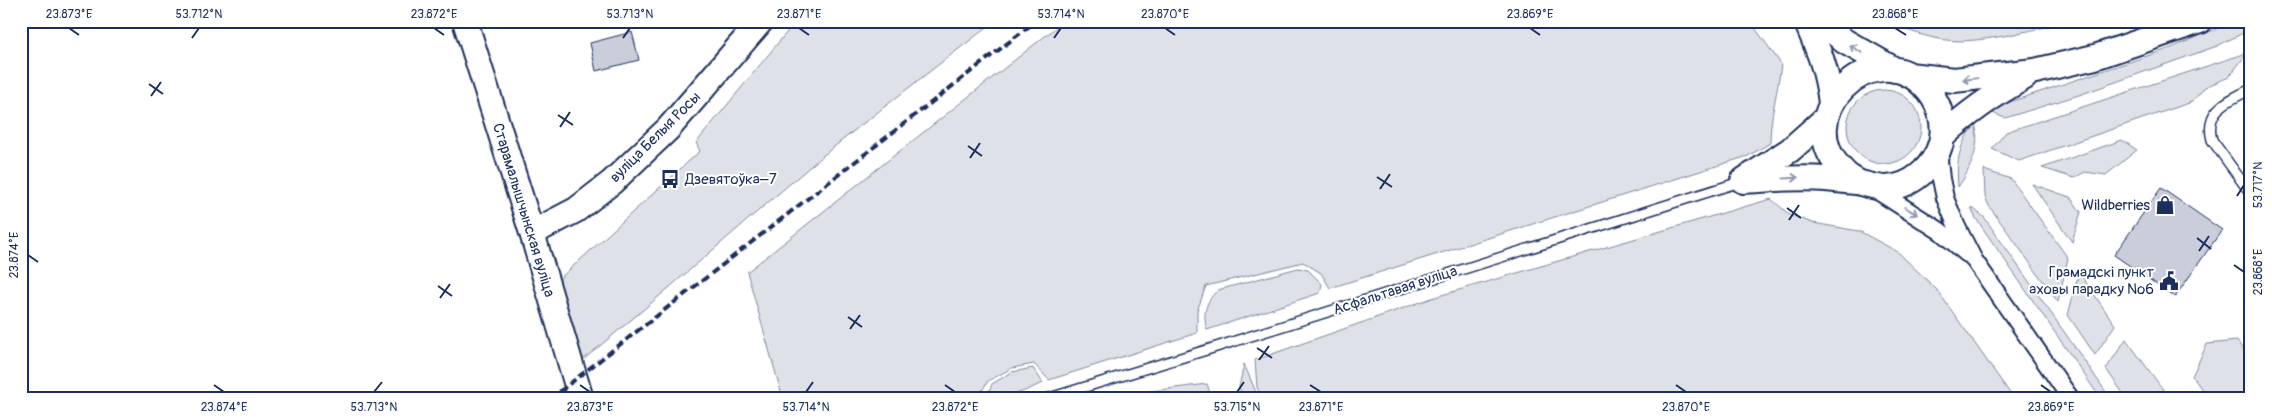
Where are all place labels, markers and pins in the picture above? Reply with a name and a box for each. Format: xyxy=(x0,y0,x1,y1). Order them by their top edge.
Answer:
bus stop icon: Дзевятоўка–7 xyxy=(659,168,681,190)
place label: Дзевятоўка–7 xyxy=(684,170,777,189)
shop icon: Wildberries xyxy=(2154,194,2176,216)
place label: Wildberries xyxy=(2081,196,2150,215)
place label: Грамадскі пункт аховы парадку №6 xyxy=(2029,263,2154,299)
public building icon: Грамадскі пункт аховы парадку №6 xyxy=(2158,270,2180,292)

